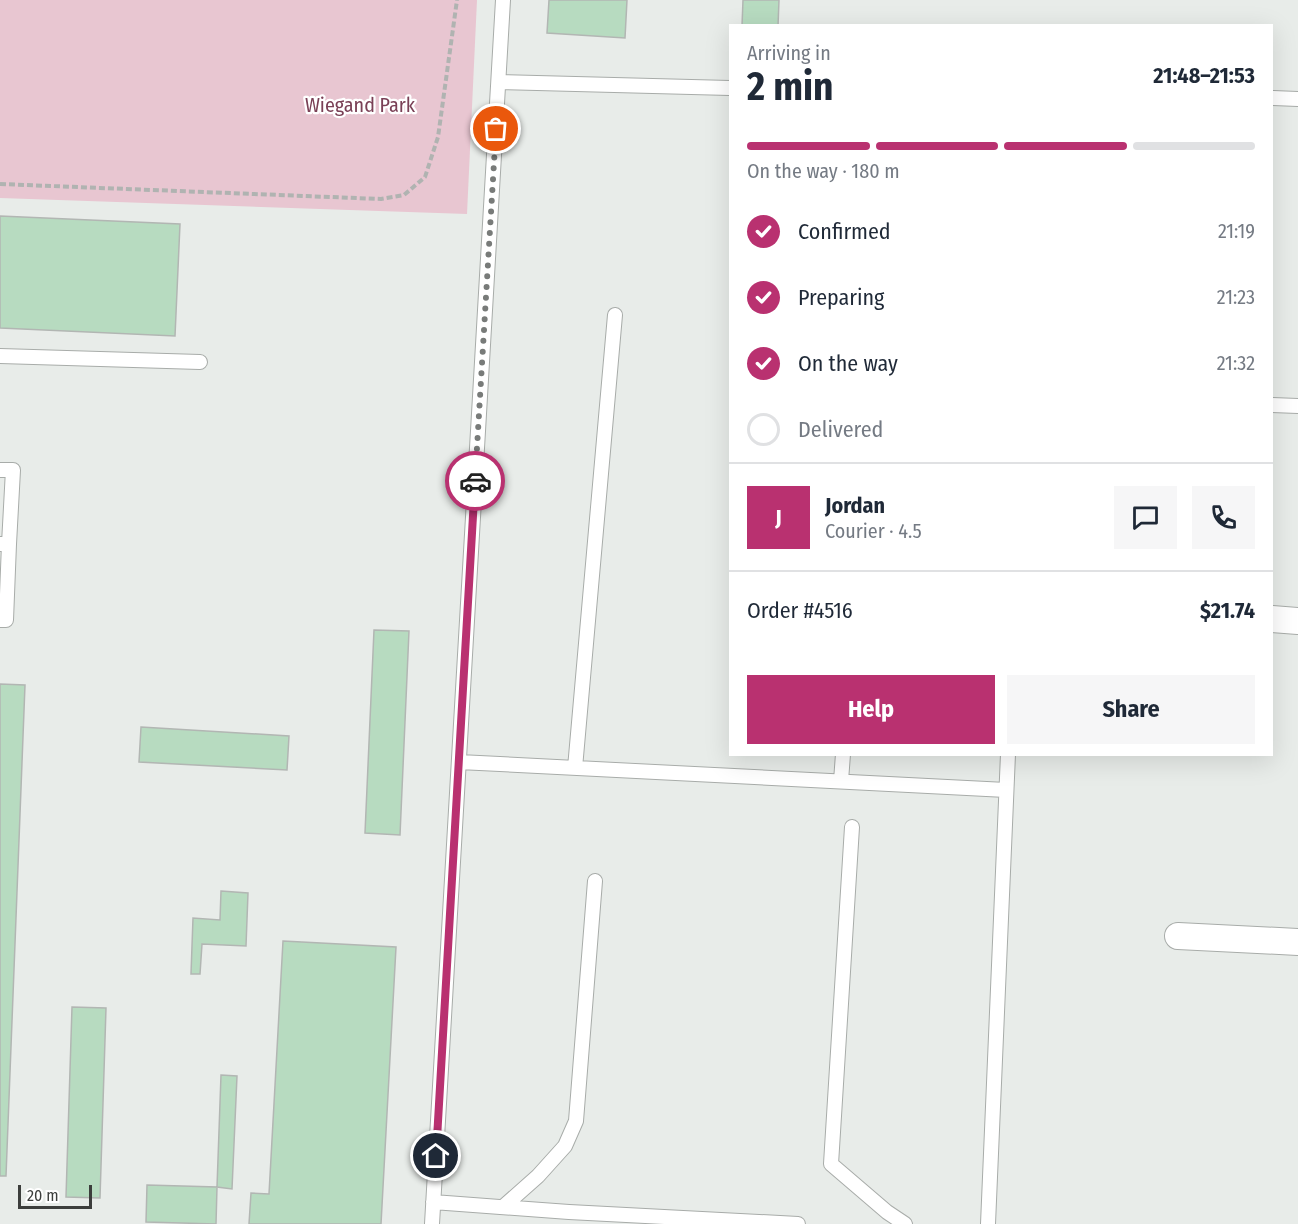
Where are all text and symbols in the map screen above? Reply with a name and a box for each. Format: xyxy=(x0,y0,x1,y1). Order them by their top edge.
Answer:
text: Arriving in xyxy=(747,41,831,65)
text: 21:48–21:53 xyxy=(1153,62,1255,89)
text: 2 min xyxy=(747,64,833,110)
park label: Wiegand Park xyxy=(305,93,416,117)
pin xyxy=(470,103,521,154)
icon: bag xyxy=(479,112,512,145)
text: On the way · 180 m xyxy=(747,159,900,183)
icon: check xyxy=(747,215,780,248)
text: Confirmed xyxy=(798,218,891,245)
text: 21:19 xyxy=(1218,219,1255,243)
icon: check xyxy=(747,281,780,314)
text: Preparing xyxy=(798,284,884,311)
text: 21:23 xyxy=(1217,285,1255,309)
icon: check xyxy=(747,347,780,380)
text: On the way xyxy=(798,350,898,377)
text: 21:32 xyxy=(1217,351,1255,375)
text: Delivered xyxy=(798,416,883,443)
courier xyxy=(445,451,505,511)
icon: car xyxy=(459,465,492,498)
button: chat xyxy=(1114,486,1177,549)
button: phone xyxy=(1192,486,1255,549)
text: Jordan xyxy=(825,492,885,519)
text: J xyxy=(775,504,782,531)
text: Courier · 4.5 xyxy=(825,519,922,543)
text: Order #4516 xyxy=(747,597,853,624)
text: $21.74 xyxy=(1200,597,1255,624)
button: Help xyxy=(747,675,995,744)
button: Share xyxy=(1007,675,1255,744)
pin xyxy=(410,1130,461,1181)
icon: home xyxy=(419,1139,452,1172)
scale bar xyxy=(18,1182,92,1210)
text: 20 m xyxy=(27,1186,58,1205)

